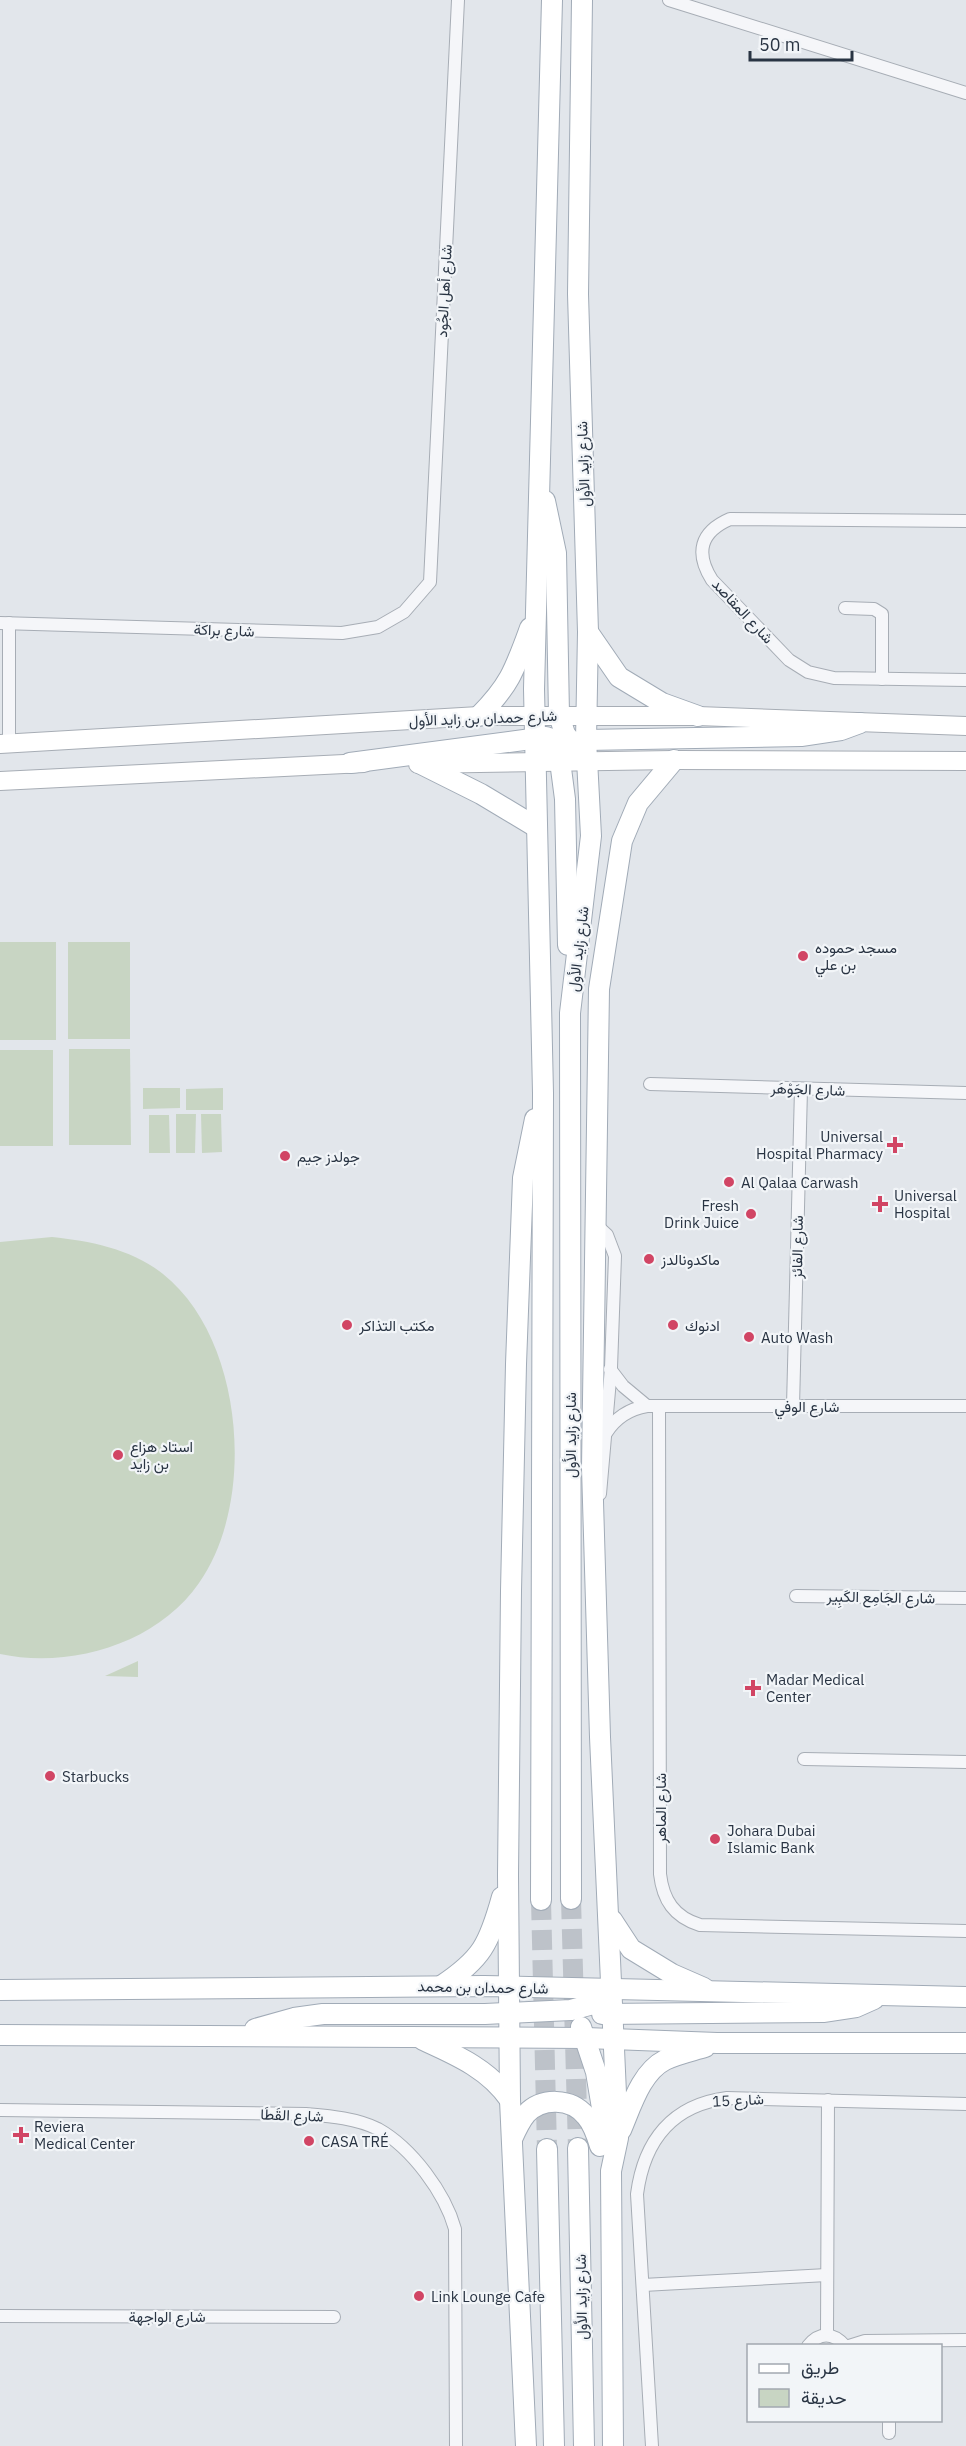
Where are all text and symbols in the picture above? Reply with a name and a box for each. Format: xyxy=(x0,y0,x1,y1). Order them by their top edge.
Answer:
scale bar xyxy=(750,24,852,62)
text: 50 m xyxy=(759,33,801,56)
street label: شارع أهل الجُود xyxy=(432,244,458,338)
street label: شارع زايد الأول xyxy=(572,421,596,507)
street label: شارع المقاصد xyxy=(707,575,778,649)
street label: شارع براكة xyxy=(193,619,255,643)
street label: شارع حمدان بن زايد الأول xyxy=(409,706,558,732)
street label: شارع زايد الأول xyxy=(563,905,595,993)
place label: مسجد حموده بن علي xyxy=(815,938,897,978)
marker: مسجد حموده بن علي xyxy=(796,949,810,963)
street label: شارع الجَوْهَر xyxy=(769,1078,846,1102)
place label: Universal Hospital Pharmacy xyxy=(756,1127,884,1163)
marker: Universal Hospital Pharmacy xyxy=(888,1138,902,1152)
place label: جولدز جيم xyxy=(297,1147,360,1167)
marker: جولدز جيم xyxy=(278,1149,292,1163)
place label: Al Qalaa Carwash xyxy=(741,1173,859,1192)
marker: Al Qalaa Carwash xyxy=(722,1175,736,1189)
place label: Universal Hospital xyxy=(894,1186,957,1222)
marker: Universal Hospital xyxy=(871,1195,889,1213)
place label: Fresh Drink Juice xyxy=(664,1196,739,1232)
marker: Fresh Drink Juice xyxy=(744,1207,758,1221)
street label: شارع الفائز xyxy=(787,1215,809,1280)
place label: ماكدونالدز xyxy=(660,1250,720,1269)
marker: ماكدونالدز xyxy=(642,1252,656,1266)
place label: مكتب التذاكر xyxy=(358,1316,435,1335)
place label: ادنوك xyxy=(685,1316,720,1335)
marker: مكتب التذاكر xyxy=(340,1318,354,1332)
marker: ادنوك xyxy=(666,1318,680,1332)
place label: Auto Wash xyxy=(761,1328,833,1347)
marker: Auto Wash xyxy=(742,1330,756,1344)
street label: شارع زايد الأول xyxy=(561,1392,582,1478)
street label: شارع الوفي xyxy=(775,1397,840,1420)
place label: استاد هزاع بن زايد xyxy=(130,1437,193,1474)
marker: استاد هزاع بن زايد xyxy=(111,1448,125,1462)
street label: شارع الجَامِع الكَبِير xyxy=(825,1587,936,1610)
place label: Madar Medical Center xyxy=(766,1670,864,1706)
marker: Madar Medical Center xyxy=(744,1679,762,1697)
place label: Starbucks xyxy=(62,1767,129,1786)
marker: Starbucks xyxy=(43,1769,57,1783)
street label: شارع الماهر xyxy=(651,1773,672,1844)
place label: Johara Dubai Islamic Bank xyxy=(727,1821,816,1857)
marker: Johara Dubai Islamic Bank xyxy=(708,1832,722,1846)
street label: شارع حمدان بن محمد xyxy=(417,1976,549,2000)
street label: شارع 15 xyxy=(712,2089,765,2113)
street label: شارع القَطَا xyxy=(260,2104,324,2128)
place label: Reviera Medical Center xyxy=(34,2117,136,2153)
marker: Reviera Medical Center xyxy=(12,2126,30,2144)
place label: CASA TRÉ xyxy=(321,2132,389,2151)
marker: CASA TRÉ xyxy=(302,2134,316,2148)
street label: شارع زايد الأول xyxy=(571,2254,593,2340)
place label: Link Lounge Cafe xyxy=(431,2287,545,2306)
marker: Link Lounge Cafe xyxy=(412,2289,426,2303)
street label: شارع الواجهة xyxy=(129,2307,206,2328)
legend xyxy=(747,2344,942,2422)
text: طريق xyxy=(801,2356,839,2379)
text: حديقة xyxy=(801,2386,847,2409)

